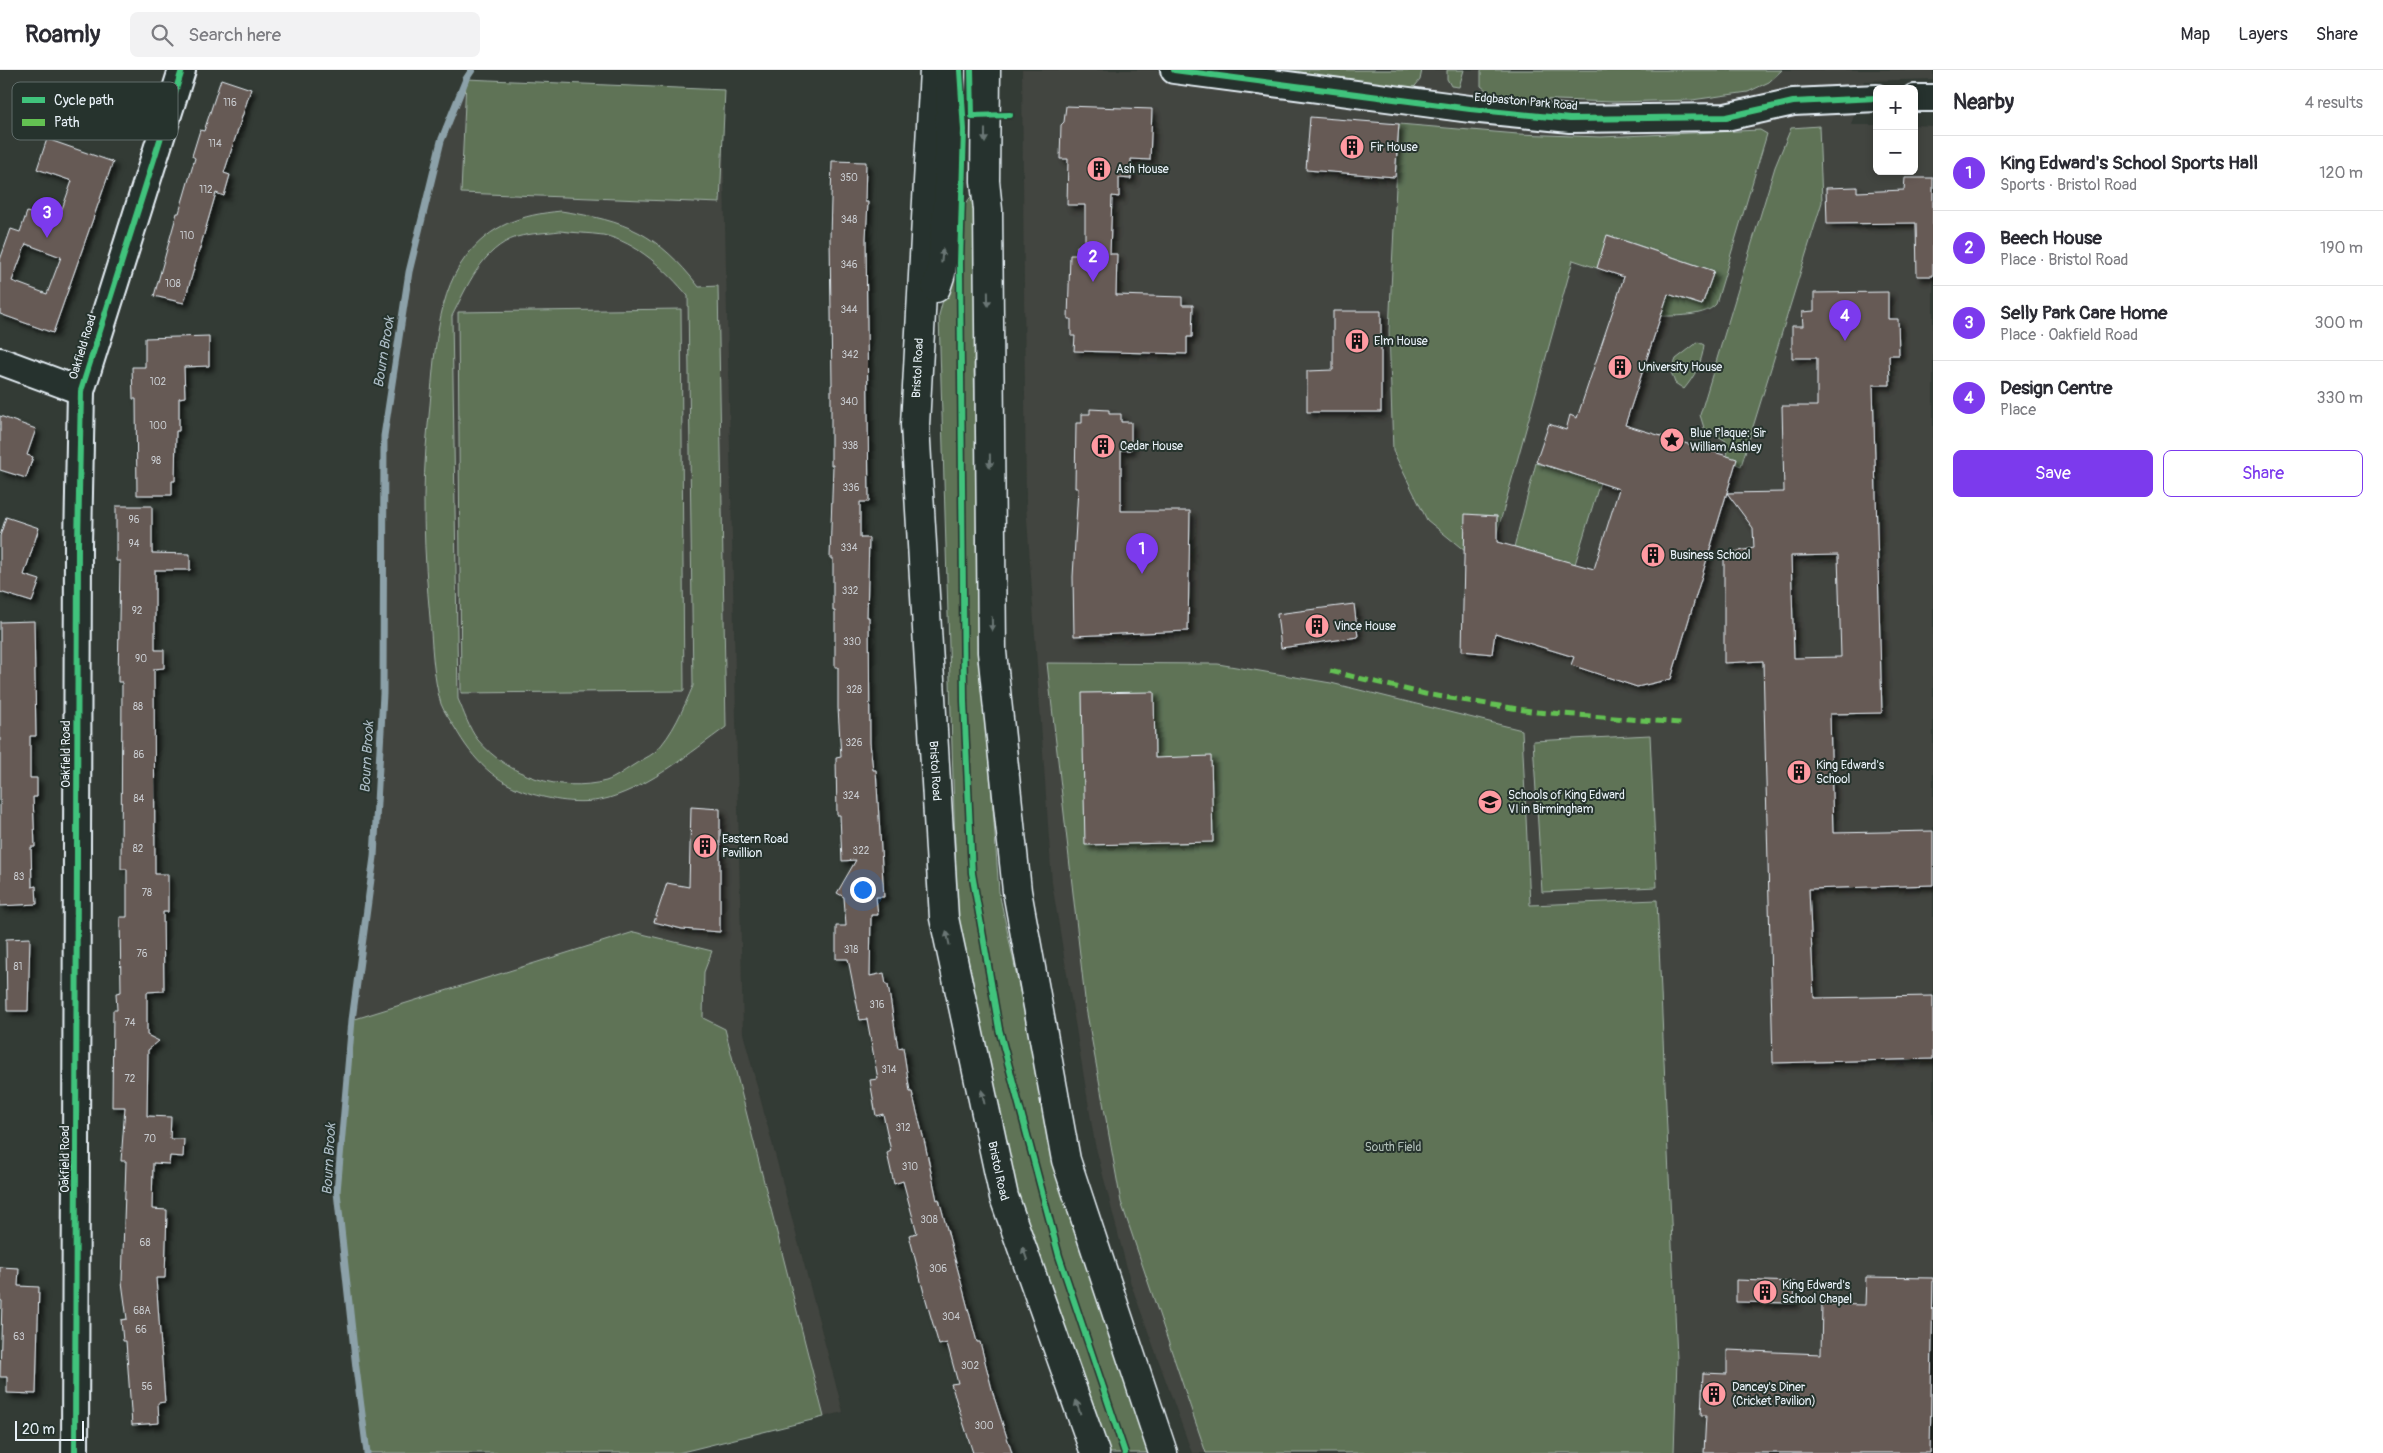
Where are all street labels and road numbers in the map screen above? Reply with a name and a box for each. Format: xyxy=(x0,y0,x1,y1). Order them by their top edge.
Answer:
street label: Edgbaston Park Road xyxy=(1474,90,1579,114)
street label: Oakfield Road xyxy=(66,313,100,381)
street label: Bristol Road xyxy=(909,337,927,398)
street label: Oakfield Road xyxy=(59,720,74,788)
street label: Bristol Road xyxy=(926,740,945,802)
street label: Oakfield Road xyxy=(58,1125,73,1193)
street label: Bristol Road xyxy=(985,1140,1012,1203)

